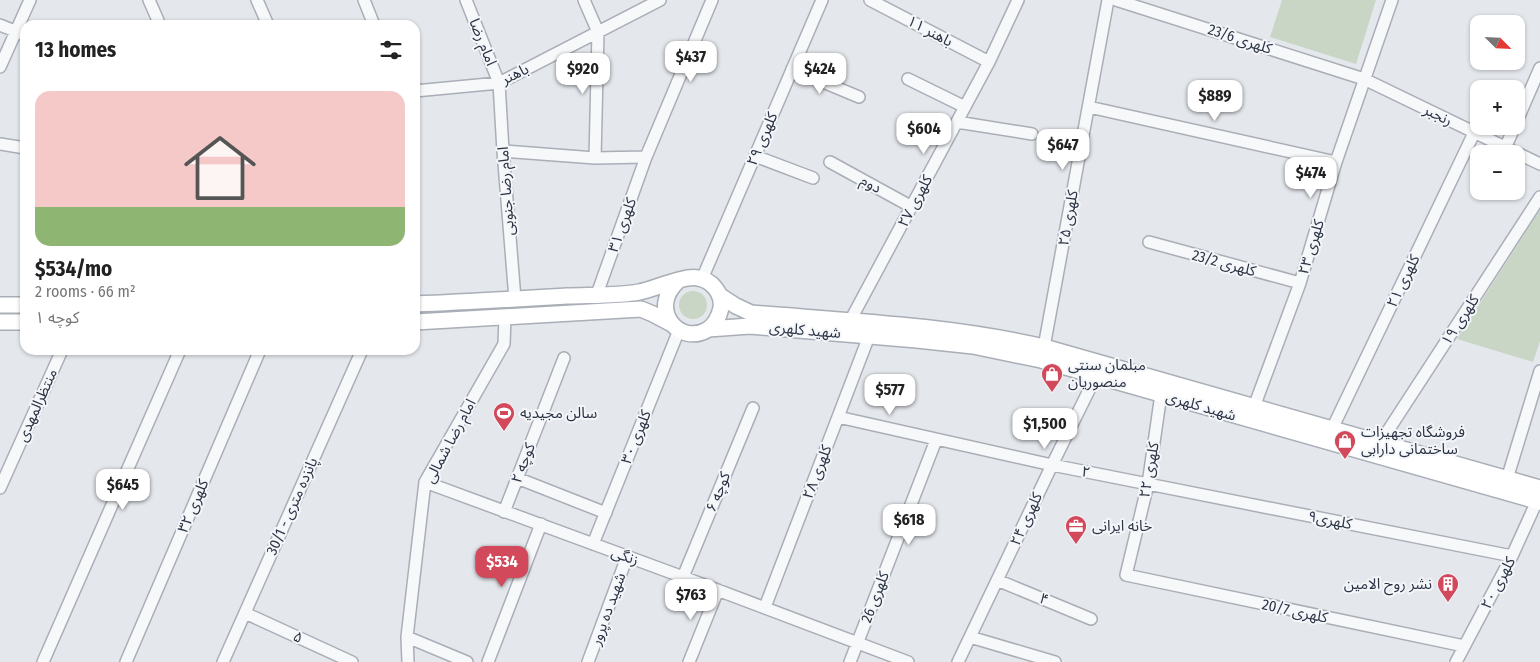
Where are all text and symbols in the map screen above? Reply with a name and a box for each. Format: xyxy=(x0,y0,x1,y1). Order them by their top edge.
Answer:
street label: باهنر ۱۱ xyxy=(904,12,956,50)
north arrow xyxy=(1470,15,1525,70)
map controls xyxy=(1470,15,1525,200)
street label: امام رضا xyxy=(464,16,501,69)
street label: کلهری 23/6 xyxy=(1206,20,1275,58)
icon: filters xyxy=(377,36,405,64)
text: 13 homes xyxy=(35,37,116,63)
pin: $437 xyxy=(661,41,721,83)
text: $437 xyxy=(676,47,706,66)
pin: $920 xyxy=(553,52,613,95)
pin: $424 xyxy=(790,52,850,95)
text: $920 xyxy=(567,59,599,78)
text: $424 xyxy=(804,59,836,78)
street label: باهنر xyxy=(498,60,532,89)
pin: $889 xyxy=(1185,80,1245,122)
button: + xyxy=(1470,80,1525,135)
text: $889 xyxy=(1199,86,1231,105)
street label: رنجبر xyxy=(1420,100,1455,130)
street label: کلهری ۲۹ xyxy=(743,109,782,168)
pin: $604 xyxy=(894,112,954,155)
text: $604 xyxy=(907,119,941,138)
icon: home xyxy=(175,123,265,213)
pin: $647 xyxy=(1033,128,1093,171)
text: $647 xyxy=(1047,135,1079,154)
button: − xyxy=(1470,145,1525,200)
street label: امام رضا جنوبی xyxy=(494,146,520,236)
pin: $474 xyxy=(1281,156,1341,199)
text: $474 xyxy=(1296,163,1326,182)
street label: دوم xyxy=(856,171,885,199)
street label: کلهری ۲۷ xyxy=(894,171,937,230)
street label: کلهری ۲۵ xyxy=(1054,188,1082,247)
street label: کلهری ۳۱ xyxy=(604,195,640,255)
street label: کلهری ۲۳ xyxy=(1294,217,1328,277)
street label: کلهری 23/2 xyxy=(1190,246,1259,280)
street label: کلهری ۲۱ xyxy=(1383,251,1424,310)
text: $534/mo xyxy=(35,256,112,282)
text: 2 rooms · 66 m² xyxy=(35,282,135,301)
street label: کلهری ۱۹ xyxy=(1437,291,1483,349)
text: ۱ کوچه xyxy=(35,308,79,327)
street label: شهید کلهری xyxy=(768,318,842,342)
place label: مبلمان سنتی منصوریان xyxy=(1068,356,1146,391)
shop icon: مبلمان سنتی منصوریان xyxy=(1040,362,1064,393)
street label: منتظرالمهدی xyxy=(13,366,61,444)
pin: $577 xyxy=(860,374,920,416)
text: $577 xyxy=(875,380,905,399)
street label: شهید کلهری xyxy=(1164,387,1238,425)
street label: امام رضا شمالی xyxy=(420,396,482,487)
sports icon: سالن مجیدیه xyxy=(492,401,516,432)
place label: سالن مجیدیه xyxy=(520,404,598,422)
street label: کلهری ۳۰ xyxy=(617,407,655,466)
pin: $1,500 xyxy=(1004,408,1086,450)
text: $1,500 xyxy=(1023,414,1067,433)
place label: فروشگاه تجهیزات ساختمانی دارابی xyxy=(1361,423,1465,458)
shop icon: فروشگاه تجهیزات ساختمانی دارابی xyxy=(1333,429,1357,460)
street label: ۲ کوچه xyxy=(507,440,540,486)
street label: کلهری ۲۲ xyxy=(1135,440,1163,499)
street label: کلهری ۲۸ xyxy=(799,442,836,502)
street label: 30/1 - پانزده متری xyxy=(262,454,323,558)
street label: ۲ xyxy=(1080,462,1092,482)
pin: $645 xyxy=(93,468,153,511)
street label: ۶ کوچه xyxy=(702,469,735,515)
text: $645 xyxy=(107,475,139,494)
street label: کلهری ۳۲ xyxy=(174,476,213,535)
street label: کلهری ۲۴ xyxy=(1006,489,1046,548)
pin: $618 xyxy=(879,504,939,546)
street label: کلهری۹ xyxy=(1307,507,1354,533)
text: $618 xyxy=(894,510,924,529)
office icon: خانه ایرانی xyxy=(1064,514,1088,545)
place label: خانه ایرانی xyxy=(1092,517,1152,535)
street label: زنگی xyxy=(609,543,641,569)
pin: $534 xyxy=(472,546,532,588)
text: $534 xyxy=(486,552,518,571)
street label: کلهری ۲۰ xyxy=(1477,553,1520,612)
street label: کلهری 26 xyxy=(857,568,893,625)
street label: شهید ده پرور xyxy=(586,570,631,649)
building icon: نشر روح الامین xyxy=(1436,572,1460,603)
place label: نشر روح الامین xyxy=(1344,575,1432,596)
pin: $763 xyxy=(661,578,721,621)
text: $763 xyxy=(676,585,706,604)
street label: ۴ xyxy=(1037,589,1051,609)
street label: کلهری 20/7 xyxy=(1261,595,1330,627)
street label: ۵ xyxy=(290,627,306,647)

